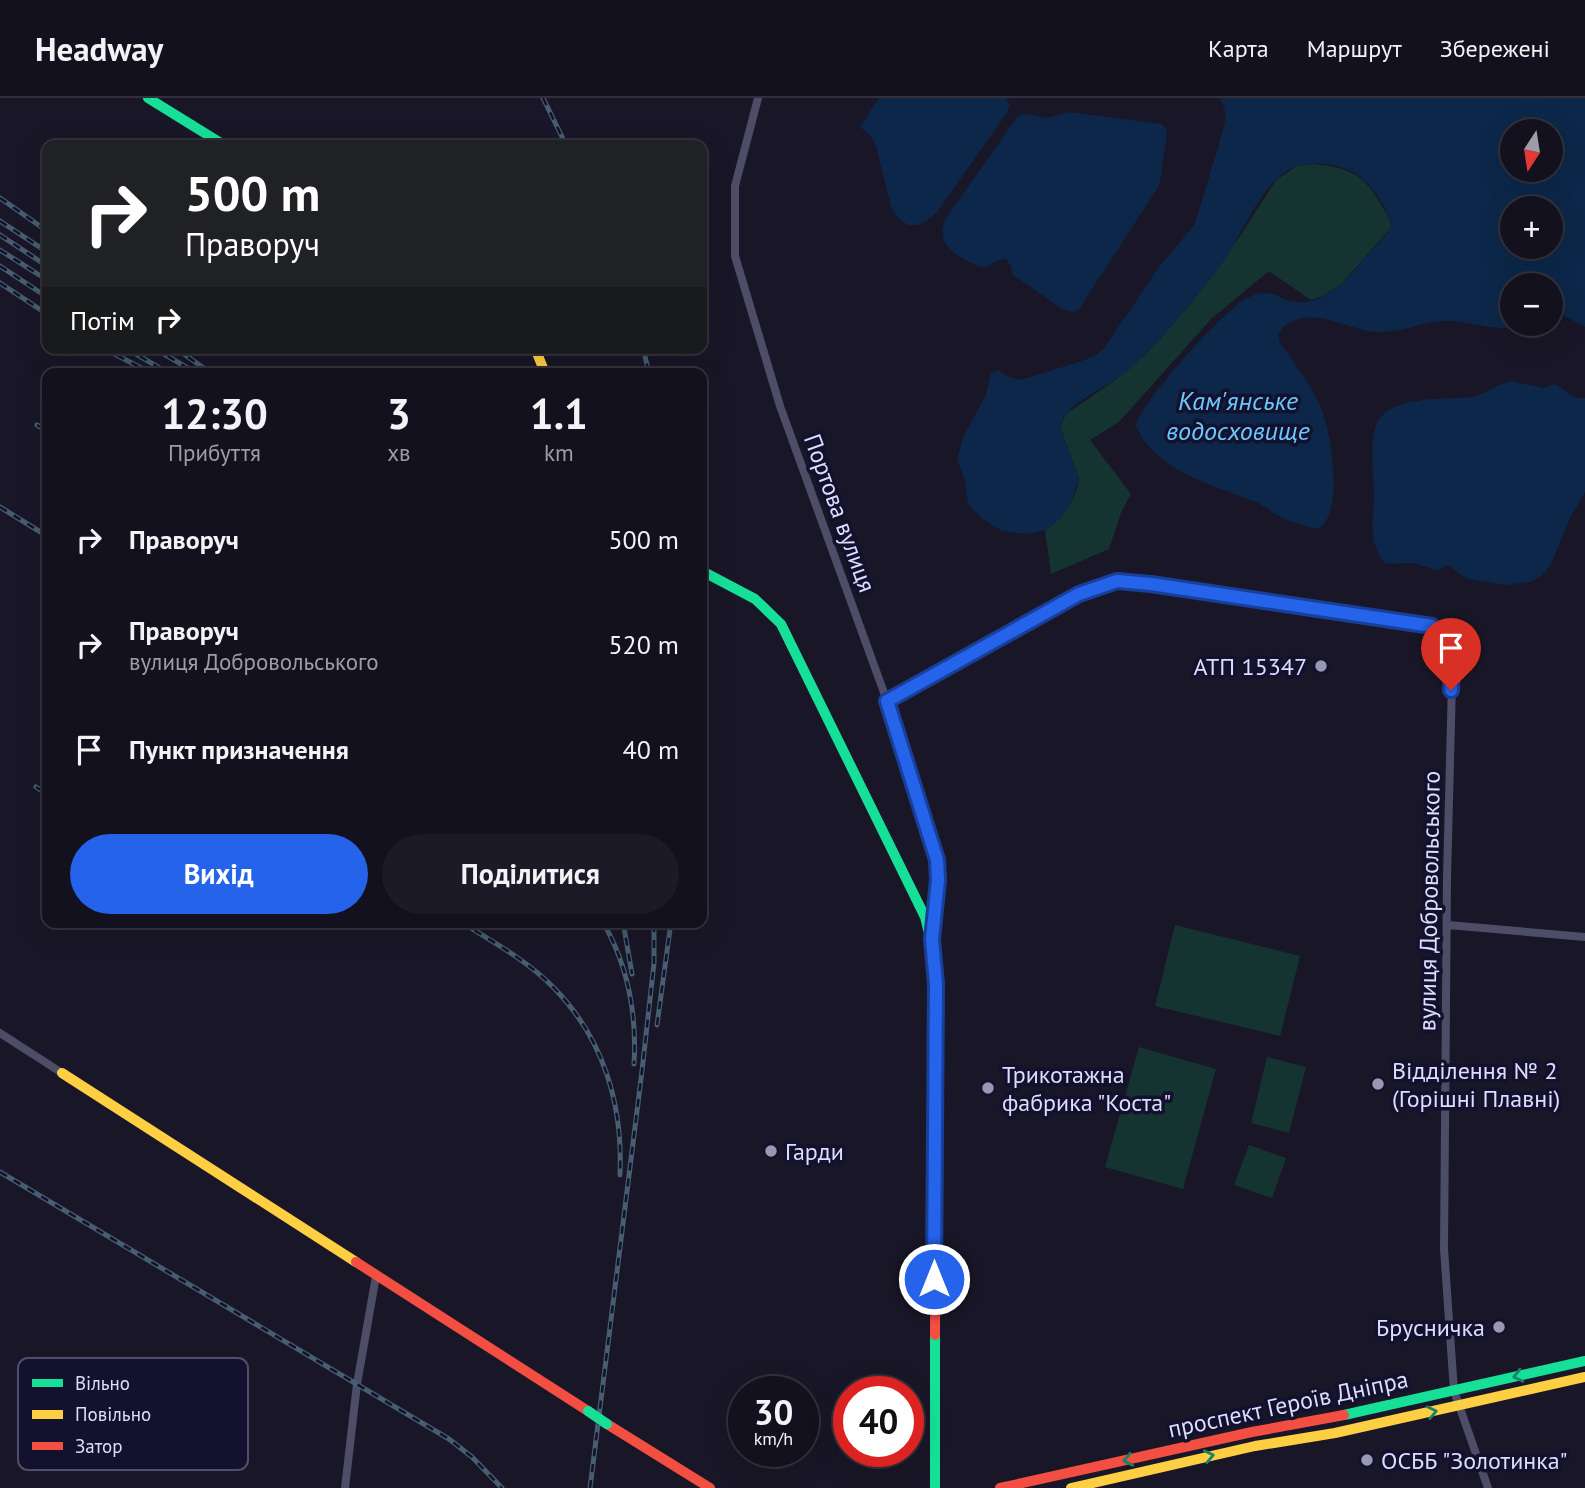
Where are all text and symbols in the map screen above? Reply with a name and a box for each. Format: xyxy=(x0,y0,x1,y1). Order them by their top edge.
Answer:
text: Headway xyxy=(35,27,163,70)
text: Карта xyxy=(1208,33,1269,64)
text: Маршрут xyxy=(1307,33,1402,64)
text: Збережені xyxy=(1440,33,1550,64)
north arrow xyxy=(1500,119,1563,182)
map controls xyxy=(1500,119,1563,336)
text: 500 m xyxy=(185,161,320,225)
icon: right xyxy=(70,168,161,259)
button: + xyxy=(1500,196,1563,259)
text: Праворуч xyxy=(185,223,320,265)
button: − xyxy=(1500,273,1563,336)
icon: right xyxy=(149,301,187,339)
text: Потім xyxy=(70,304,135,337)
water label: Кам'янське водосховище xyxy=(1166,384,1310,447)
text: 12:30 xyxy=(161,386,268,441)
text: 3 xyxy=(387,386,411,441)
text: 1.1 xyxy=(530,386,588,441)
street label: Портова вулиця xyxy=(797,430,883,596)
text: Прибуття xyxy=(168,438,261,467)
text: хв xyxy=(387,438,410,467)
text: km xyxy=(544,438,574,467)
icon: right xyxy=(70,521,108,559)
text: Праворуч xyxy=(129,523,239,556)
text: 500 m xyxy=(608,523,679,556)
text: Праворуч xyxy=(129,614,239,647)
pin xyxy=(1421,618,1481,690)
icon: right xyxy=(70,626,108,664)
text: 520 m xyxy=(608,628,679,661)
icon: arrive xyxy=(1432,629,1470,667)
text: вулиця Добровольського xyxy=(129,647,379,676)
place label: АТП 15347 xyxy=(1194,651,1307,682)
marker: АТП 15347 xyxy=(1313,658,1329,674)
icon: arrive xyxy=(70,731,108,769)
text: Пункт призначення xyxy=(129,733,349,766)
text: 40 m xyxy=(623,733,679,766)
street label: вулиця Добровольського xyxy=(1411,771,1447,1031)
button: Вихід xyxy=(70,834,368,914)
button: Поділитися xyxy=(382,834,679,914)
place label: Відділення № 2 (Горішні Плавні) xyxy=(1392,1055,1560,1114)
place label: Трикотажна фабрика "Коста" xyxy=(1002,1059,1171,1118)
marker: Відділення № 2 (Горішні Плавні) xyxy=(1370,1076,1386,1092)
marker: Трикотажна фабрика "Коста" xyxy=(980,1080,996,1096)
place label: Гарди xyxy=(785,1136,844,1167)
marker: Гарди xyxy=(763,1143,779,1159)
position arrow xyxy=(897,1242,971,1316)
place label: Брусничка xyxy=(1376,1312,1485,1343)
marker: Брусничка xyxy=(1491,1319,1507,1335)
legend xyxy=(18,1358,248,1470)
street label: проспект Героїв Дніпра xyxy=(1165,1363,1411,1445)
one-way arrow xyxy=(1512,1368,1524,1382)
text: Вільно xyxy=(75,1371,130,1395)
speed limit sign: 40 xyxy=(833,1376,924,1467)
text: 30 xyxy=(754,1389,793,1435)
text: Повільно xyxy=(75,1402,151,1426)
one-way arrow xyxy=(1426,1406,1438,1420)
text: km/h xyxy=(754,1427,793,1450)
text: Затор xyxy=(75,1434,122,1458)
place label: ОСББ "Золотинка" xyxy=(1381,1445,1568,1476)
one-way arrow xyxy=(1203,1450,1215,1464)
one-way arrow xyxy=(1122,1451,1134,1466)
marker: ОСББ "Золотинка" xyxy=(1359,1452,1375,1468)

